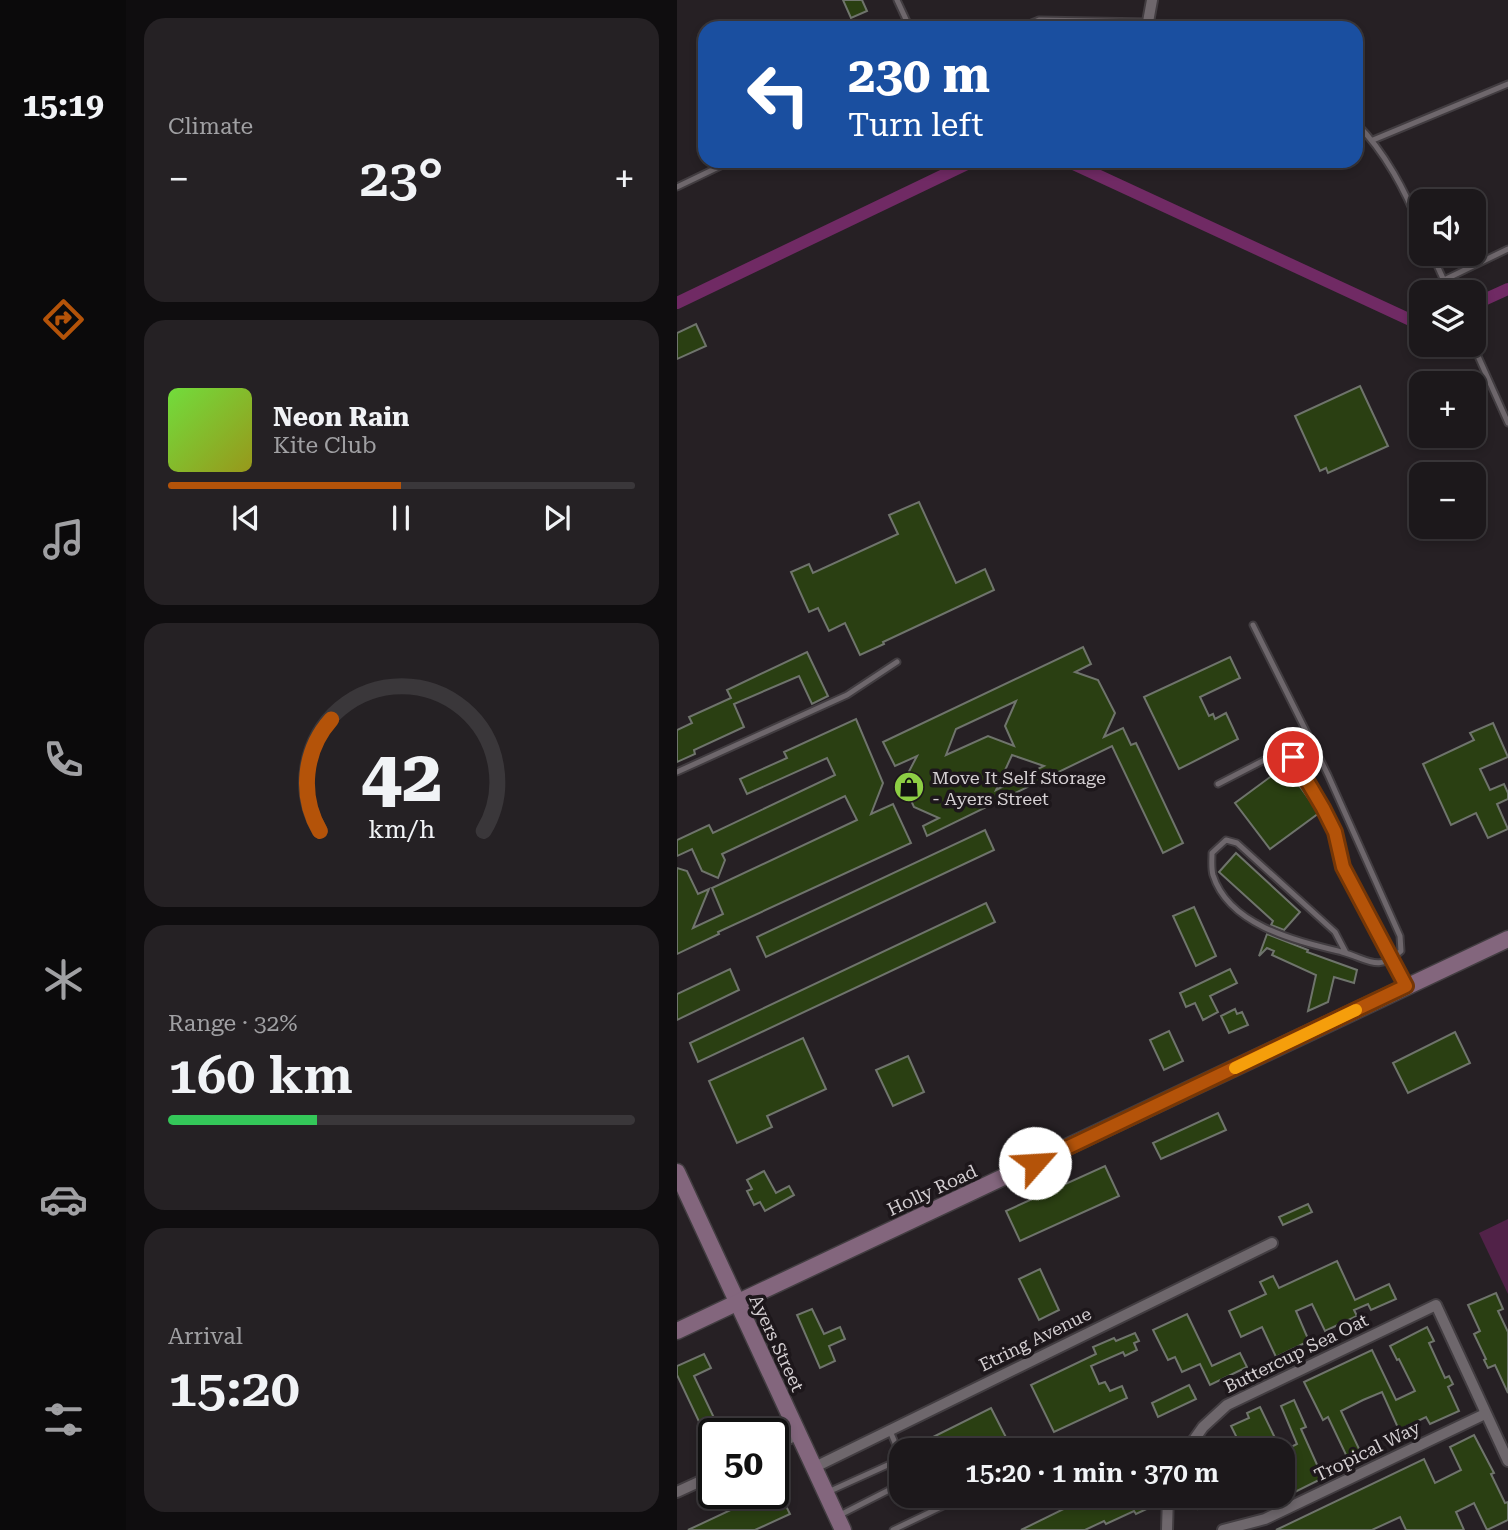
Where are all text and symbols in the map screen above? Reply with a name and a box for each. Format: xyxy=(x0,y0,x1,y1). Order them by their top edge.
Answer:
text: 230 m xyxy=(848,47,990,104)
icon: left xyxy=(733,49,824,140)
text: 15:19 xyxy=(22,86,104,124)
text: Turn left xyxy=(848,106,983,144)
text: Climate xyxy=(168,113,253,140)
text: 23° xyxy=(360,148,443,209)
text: − xyxy=(168,157,189,201)
text: + xyxy=(614,157,635,201)
map controls xyxy=(1409,189,1486,539)
button: sound xyxy=(1409,189,1486,266)
button: layers xyxy=(1409,280,1486,357)
icon: directions xyxy=(39,295,88,344)
button: + xyxy=(1409,371,1486,448)
text: Neon Rain xyxy=(273,402,409,432)
text: Kite Club xyxy=(273,432,377,459)
button: − xyxy=(1409,462,1486,539)
icon: previous xyxy=(227,499,265,537)
icon: pause xyxy=(382,499,420,537)
icon: next xyxy=(538,499,576,537)
icon: music xyxy=(39,515,88,564)
pin xyxy=(1263,727,1323,787)
text: 42 xyxy=(361,734,442,819)
icon: phone xyxy=(39,735,88,784)
icon: arrive xyxy=(1274,738,1312,776)
place label: Move It Self Storage - Ayers Street xyxy=(932,767,1106,809)
shop icon: Move It Self Storage - Ayers Street xyxy=(892,770,926,804)
text: km/h xyxy=(368,815,435,844)
icon: climate xyxy=(39,955,88,1004)
text: Range · 32% xyxy=(168,1010,297,1037)
text: 160 km xyxy=(168,1045,353,1106)
position arrow xyxy=(998,1126,1072,1200)
street label: Holly Road xyxy=(884,1160,981,1220)
icon: car xyxy=(39,1175,88,1224)
street label: Ayers Street xyxy=(745,1291,809,1395)
street label: Etring Avenue xyxy=(975,1303,1095,1375)
street label: Buttercup Sea Oat xyxy=(1221,1309,1372,1397)
text: Arrival xyxy=(168,1323,243,1350)
text: 15:20 xyxy=(168,1358,300,1419)
icon: filters xyxy=(39,1395,88,1444)
street label: Tropical Way xyxy=(1311,1416,1424,1486)
speed limit sign: 50 xyxy=(698,1418,789,1509)
text: 15:20 · 1 min · 370 m xyxy=(965,1458,1219,1488)

